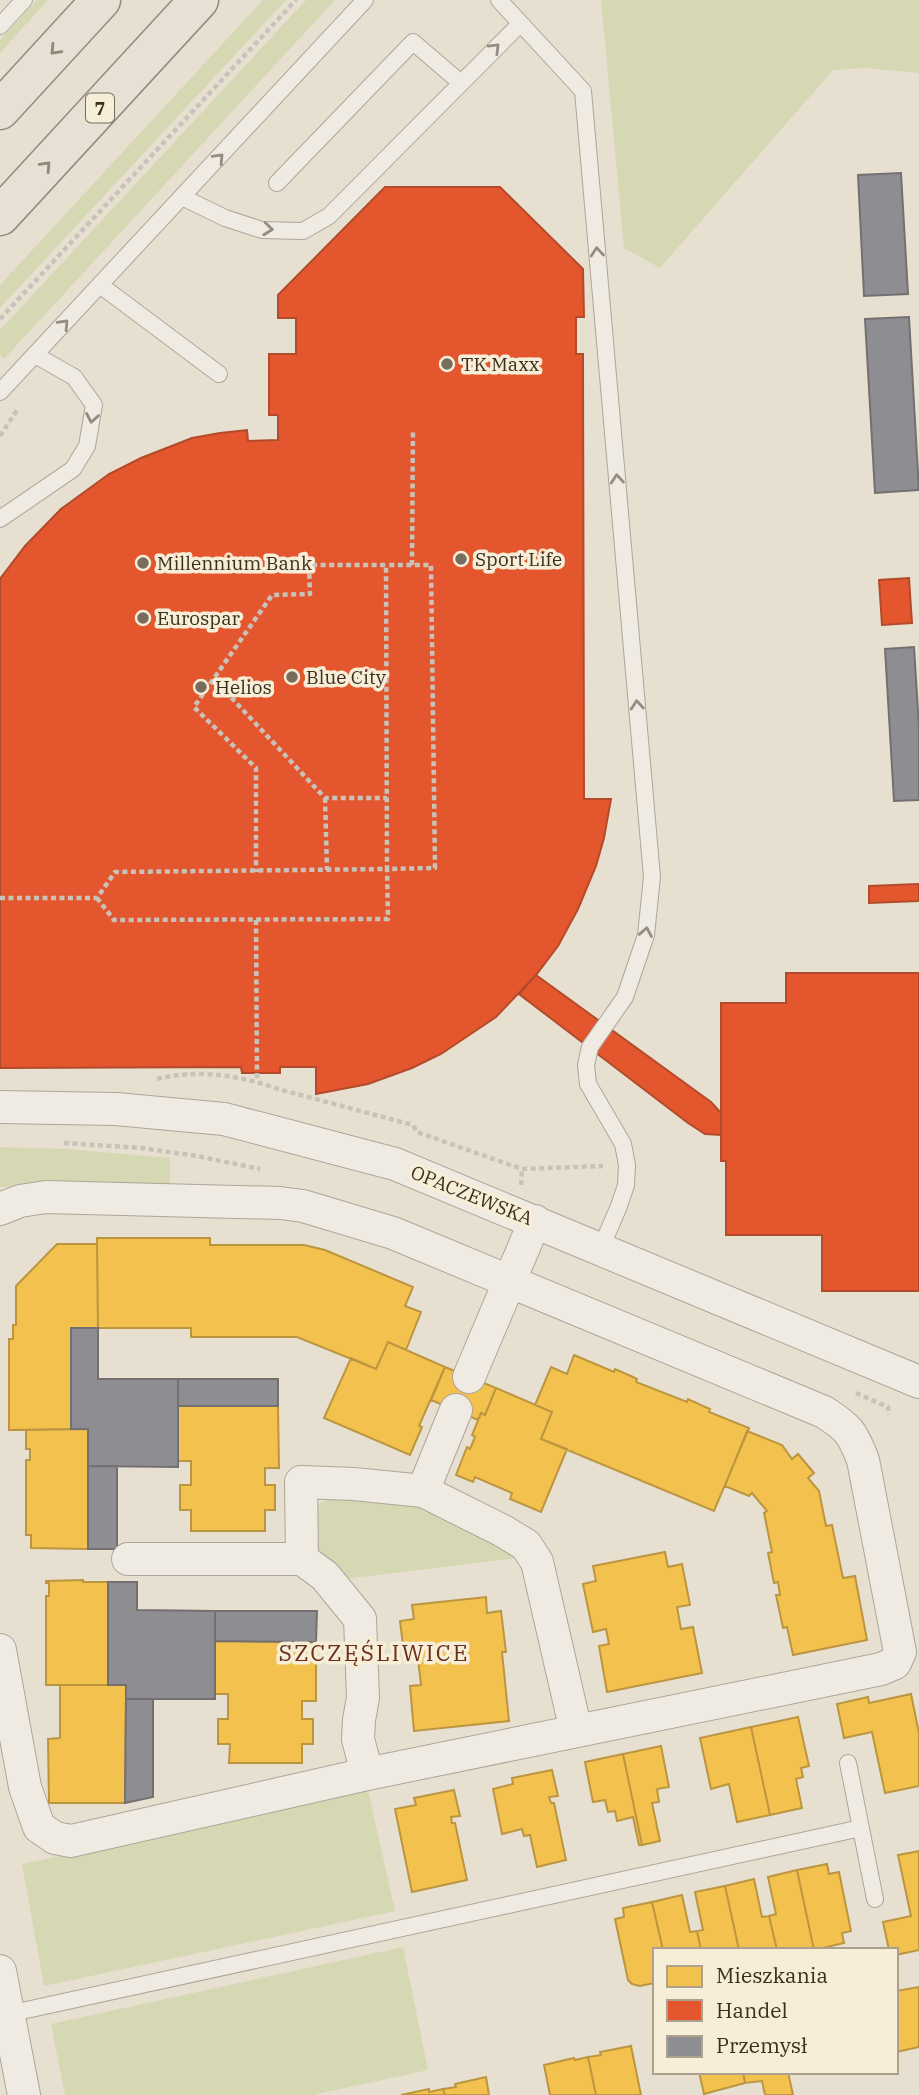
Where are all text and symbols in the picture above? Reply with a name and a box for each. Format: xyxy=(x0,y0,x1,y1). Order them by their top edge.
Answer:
one-way arrow xyxy=(51,42,64,55)
one-way arrow xyxy=(487,44,500,57)
road number: 7 xyxy=(86,94,114,122)
one-way arrow xyxy=(210,153,223,166)
one-way arrow xyxy=(38,161,51,174)
one-way arrow xyxy=(263,221,274,236)
one-way arrow xyxy=(590,246,605,258)
one-way arrow xyxy=(55,319,68,332)
place label: TK Maxx xyxy=(461,352,540,376)
marker: TK Maxx xyxy=(439,356,455,372)
one-way arrow xyxy=(85,413,100,424)
one-way arrow xyxy=(610,473,625,484)
place label: Sport Life xyxy=(475,547,562,571)
place label: Millennium Bank xyxy=(157,551,312,575)
marker: Sport Life xyxy=(453,551,469,567)
marker: Millennium Bank xyxy=(135,555,151,571)
place label: Eurospar xyxy=(157,606,241,630)
marker: Eurospar xyxy=(135,610,151,626)
place label: Blue City xyxy=(306,665,387,689)
marker: Blue City xyxy=(284,669,300,685)
place label: Helios xyxy=(215,675,272,699)
marker: Helios xyxy=(193,679,209,695)
one-way arrow xyxy=(630,699,645,710)
one-way arrow xyxy=(637,926,652,938)
street label: OPACZEWSKA xyxy=(407,1160,537,1230)
district label: SZCZĘŚLIWICE xyxy=(279,1637,469,1667)
legend xyxy=(653,1948,898,2074)
text: Mieszkania xyxy=(716,1961,828,1989)
text: Handel xyxy=(716,1996,788,2024)
text: Przemysł xyxy=(716,2031,807,2059)

